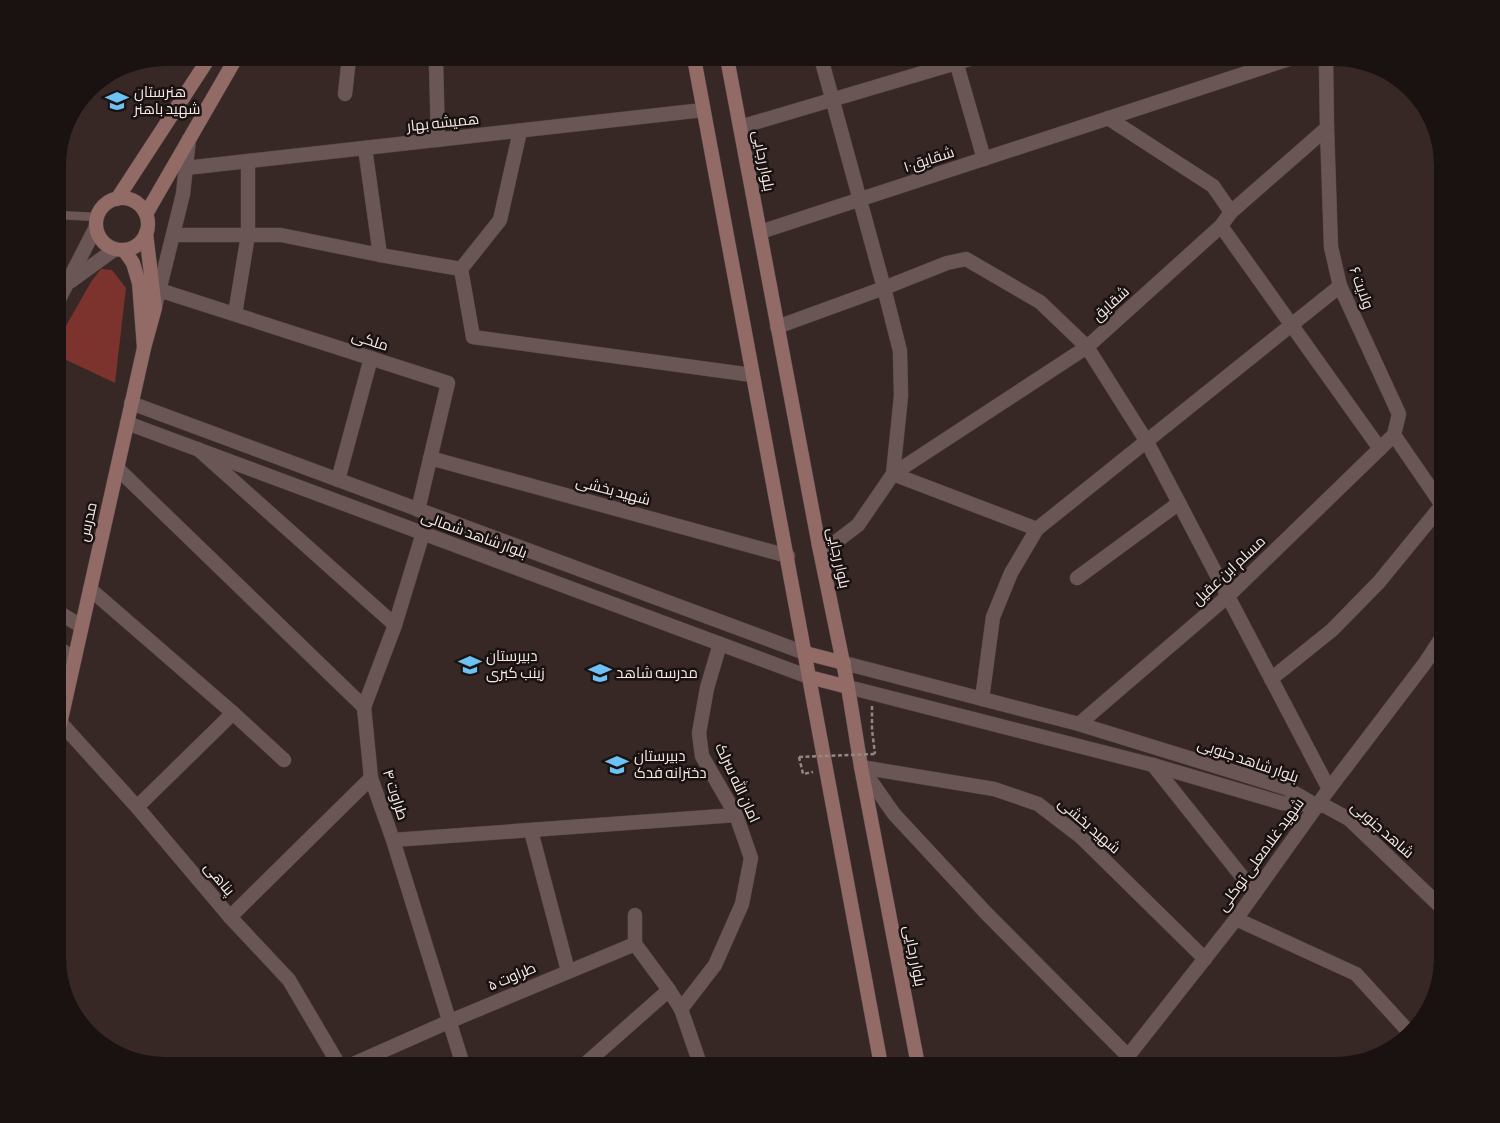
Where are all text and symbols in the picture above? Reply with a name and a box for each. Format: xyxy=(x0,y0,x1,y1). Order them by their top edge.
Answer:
place label: هنرستان شهید باهنر xyxy=(133,85,201,119)
school or university icon: هنرستان شهید باهنر xyxy=(104,88,130,114)
street label: همیشه بهار xyxy=(405,111,480,136)
street label: بلوار رجایی xyxy=(748,129,776,193)
street label: شقایق۱۰ xyxy=(902,144,957,177)
street label: ولایت ۶ xyxy=(1346,265,1376,311)
street label: شقایق xyxy=(1089,283,1134,326)
street label: ملکی xyxy=(349,328,390,356)
street label: شهید بخشی xyxy=(574,473,652,510)
street label: مدرس xyxy=(76,501,102,544)
street label: بلوار شاهد شمالی xyxy=(418,508,529,563)
street label: بلوار رجایی xyxy=(822,526,852,590)
street label: مسلم ابن عقیل xyxy=(1190,534,1270,610)
place label: دبیرستان زینب کبری xyxy=(486,649,545,683)
school or university icon: دبیرستان زینب کبری xyxy=(457,652,483,678)
school or university icon: مدرسه شاهد xyxy=(587,660,613,686)
place label: مدرسه شاهد xyxy=(616,665,698,682)
street label: بلوار شاهد جنوبی xyxy=(1195,736,1301,787)
street label: امان الله سرلک xyxy=(710,740,765,826)
place label: دبیرستان دخترانه فدک xyxy=(634,749,707,782)
school or university icon: دبیرستان دخترانه فدک xyxy=(604,752,630,778)
street label: طراوت ۴ xyxy=(379,768,410,822)
street label: شهید بخشی xyxy=(1054,795,1123,858)
street label: شهید غلامعلی توکلی xyxy=(1214,795,1309,915)
street label: شاهد جنوبی xyxy=(1346,798,1417,863)
street label: پناهی xyxy=(199,860,237,900)
street label: بلوار رجایی xyxy=(899,924,927,988)
street label: طراوت ۵ xyxy=(486,960,539,995)

